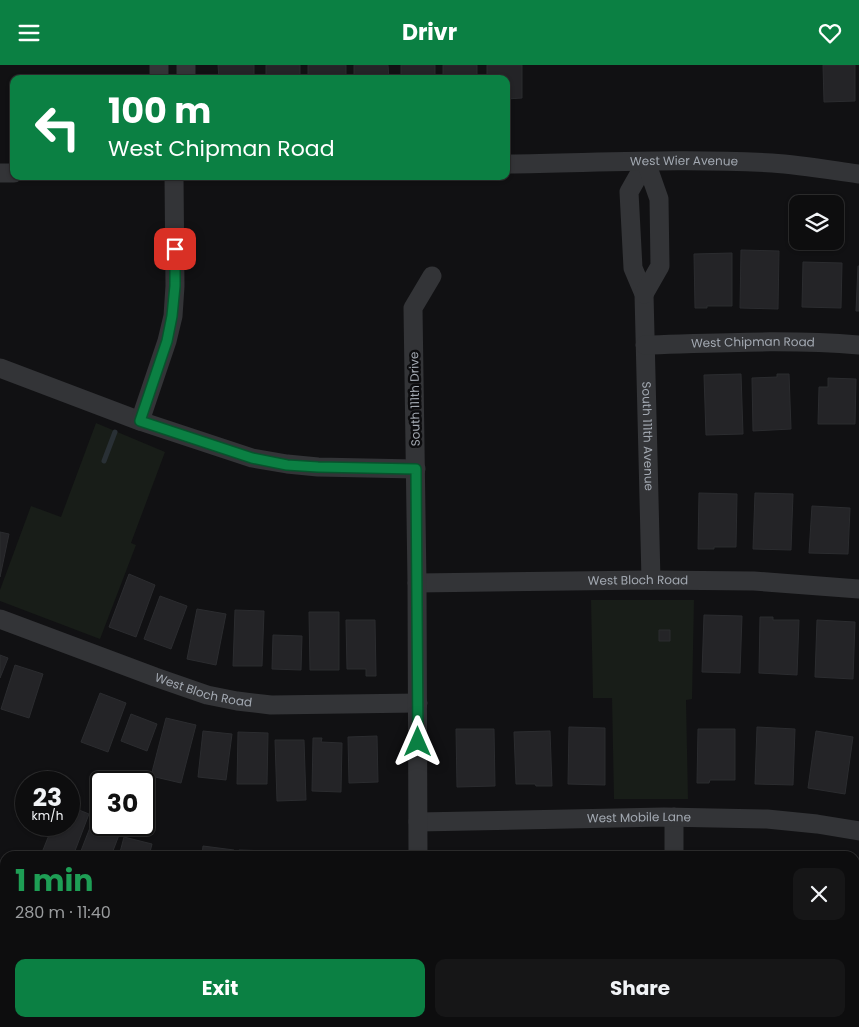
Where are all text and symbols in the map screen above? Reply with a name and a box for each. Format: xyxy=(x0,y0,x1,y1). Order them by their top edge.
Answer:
text: Drivr xyxy=(402,17,457,48)
icon: menu xyxy=(15,19,43,47)
icon: heart xyxy=(816,19,844,47)
text: 100 m xyxy=(108,86,211,135)
icon: left xyxy=(25,95,90,160)
text: West Chipman Road xyxy=(108,133,335,164)
street label: West Wier Avenue xyxy=(630,152,738,170)
map controls xyxy=(789,195,844,250)
button: layers xyxy=(789,195,844,250)
pin xyxy=(154,228,196,270)
icon: arrive xyxy=(161,235,189,263)
street label: West Chipman Road xyxy=(691,333,815,352)
street label: South 111th Drive xyxy=(405,352,424,446)
street label: South 111th Avenue xyxy=(638,381,658,491)
street label: West Bloch Road xyxy=(588,571,688,589)
street label: West Bloch Road xyxy=(153,669,253,711)
position arrow xyxy=(391,715,443,767)
speed limit sign: 30 xyxy=(90,771,155,836)
text: 23 xyxy=(33,780,62,815)
text: km/h xyxy=(32,807,63,824)
street label: West Mobile Lane xyxy=(587,808,691,827)
text: 1 min xyxy=(15,859,93,902)
button: close xyxy=(793,868,845,920)
text: 280 m · 11:40 xyxy=(15,901,111,924)
button: Exit xyxy=(15,959,425,1017)
button: Share xyxy=(435,959,845,1017)

